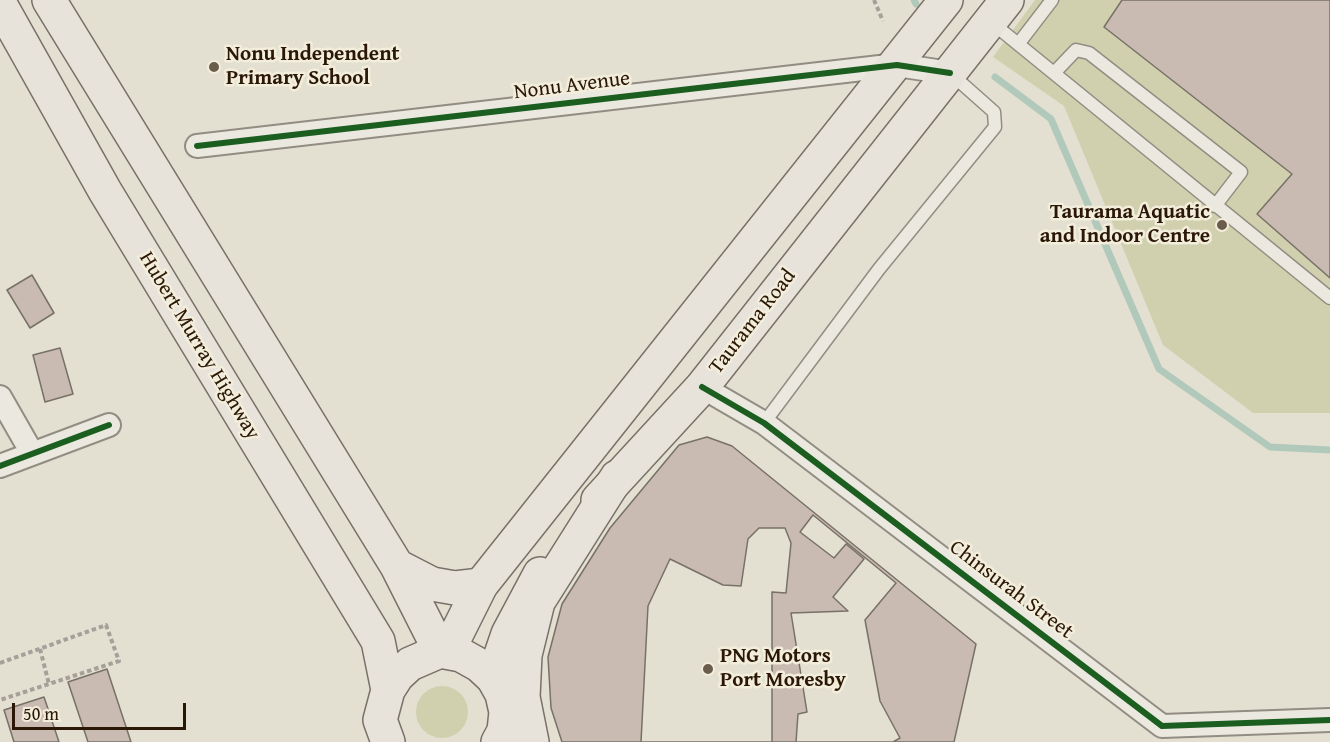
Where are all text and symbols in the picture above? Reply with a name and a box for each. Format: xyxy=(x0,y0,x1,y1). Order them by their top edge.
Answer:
place label: Nonu Independent Primary School xyxy=(226,42,400,92)
marker: Nonu Independent Primary School xyxy=(207,60,221,74)
street label: Nonu Avenue xyxy=(513,66,631,106)
place label: Taurama Aquatic and Indoor Centre xyxy=(1040,200,1210,250)
marker: Taurama Aquatic and Indoor Centre xyxy=(1215,218,1229,232)
street label: Hubert Murray Highway xyxy=(133,248,265,444)
street label: Taurama Road xyxy=(704,264,802,380)
street label: Chinsurah Street xyxy=(944,535,1078,645)
place label: PNG Motors Port Moresby xyxy=(720,644,846,694)
marker: PNG Motors Port Moresby xyxy=(701,662,715,676)
scale bar xyxy=(15,691,189,729)
text: 50 m xyxy=(23,700,59,727)

